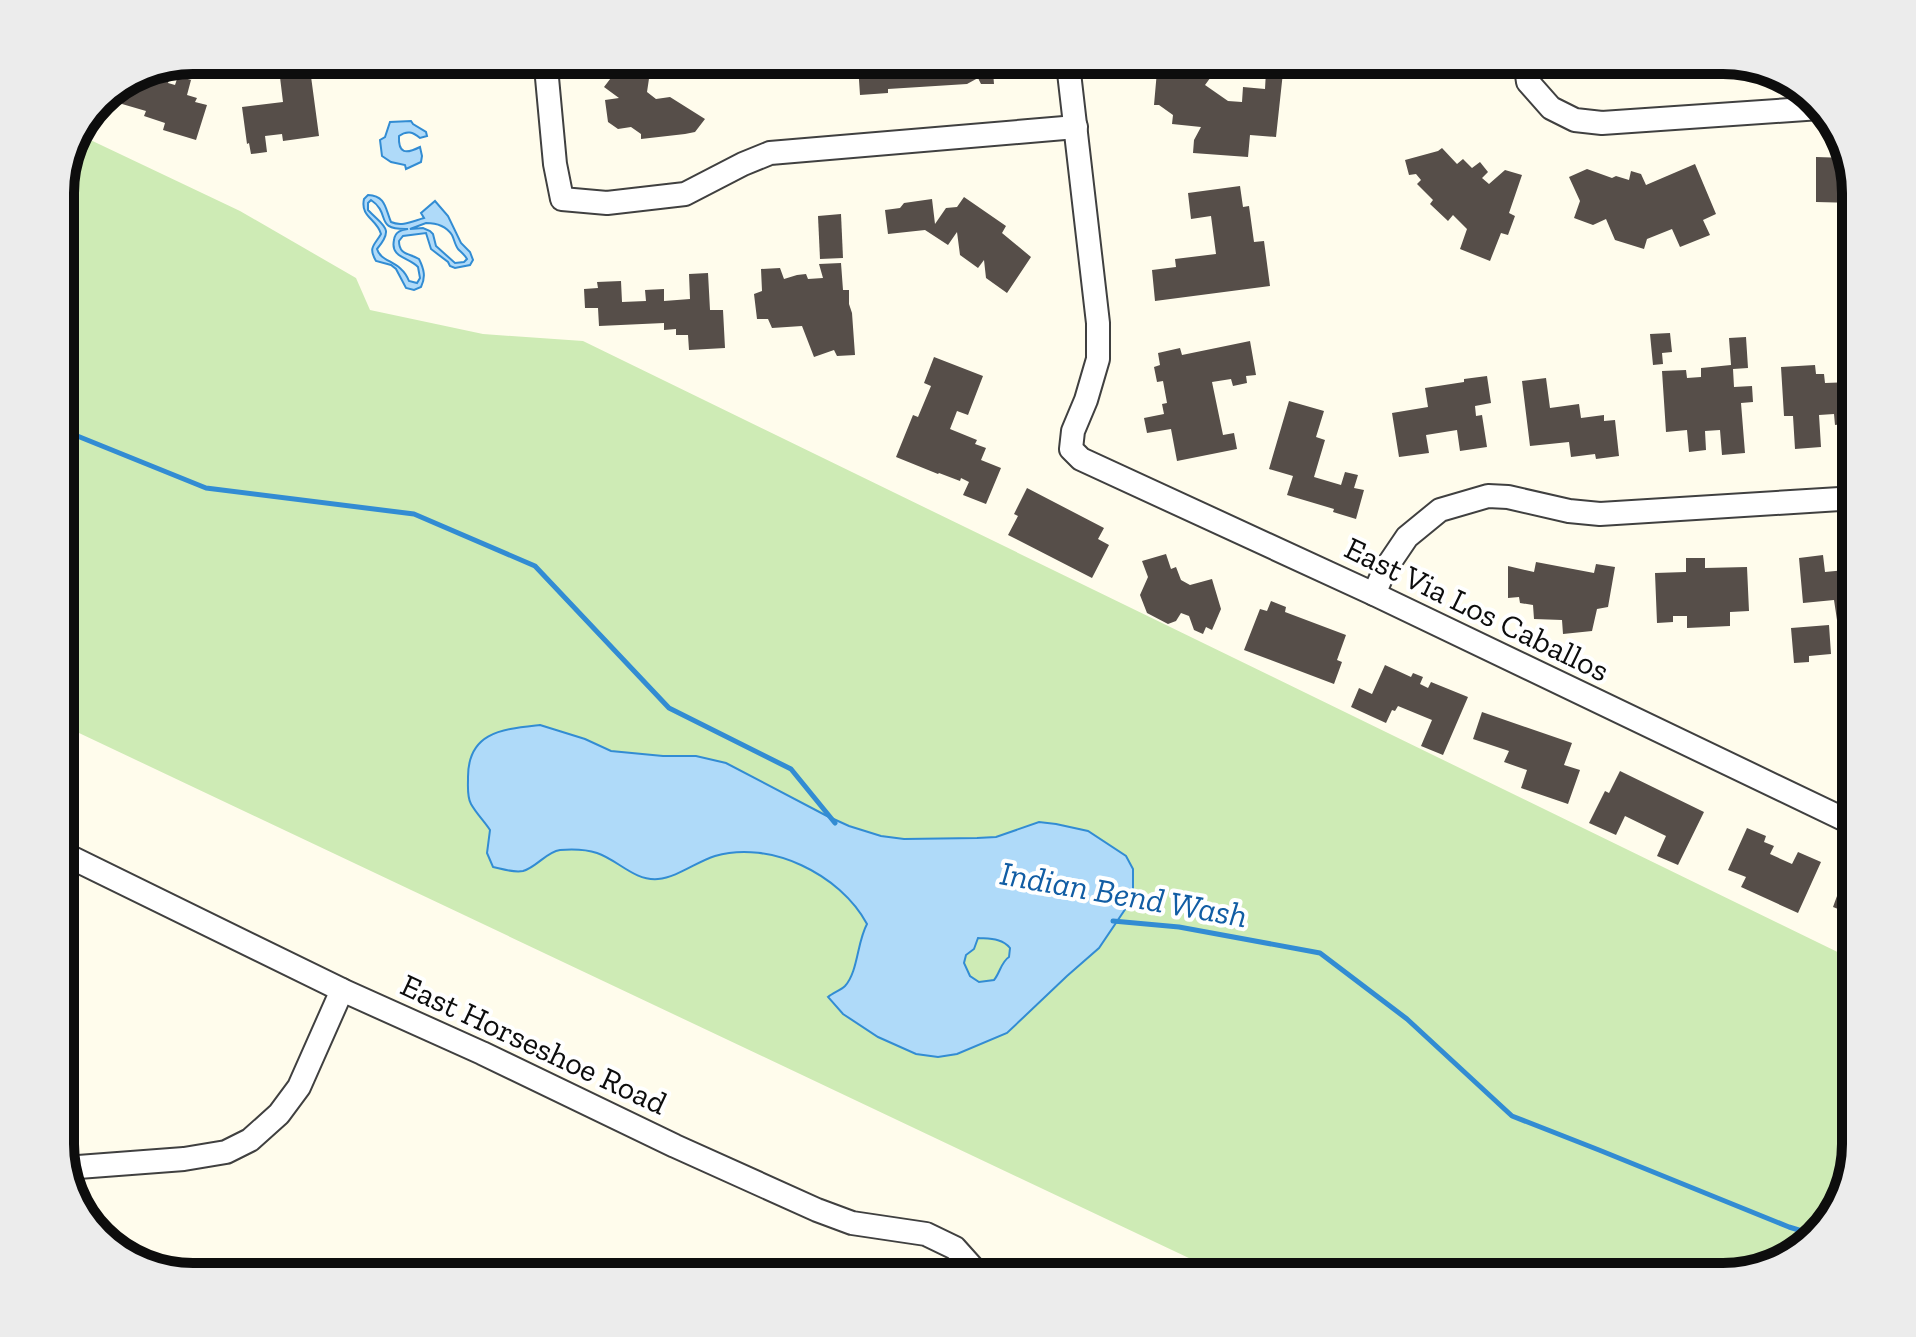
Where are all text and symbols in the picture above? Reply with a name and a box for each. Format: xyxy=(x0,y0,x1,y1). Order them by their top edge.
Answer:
street label: East Via Los Caballos xyxy=(1339,528,1615,690)
water label: Indian Bend Wash xyxy=(997,853,1251,936)
street label: East Horseshoe Road xyxy=(395,966,673,1123)

